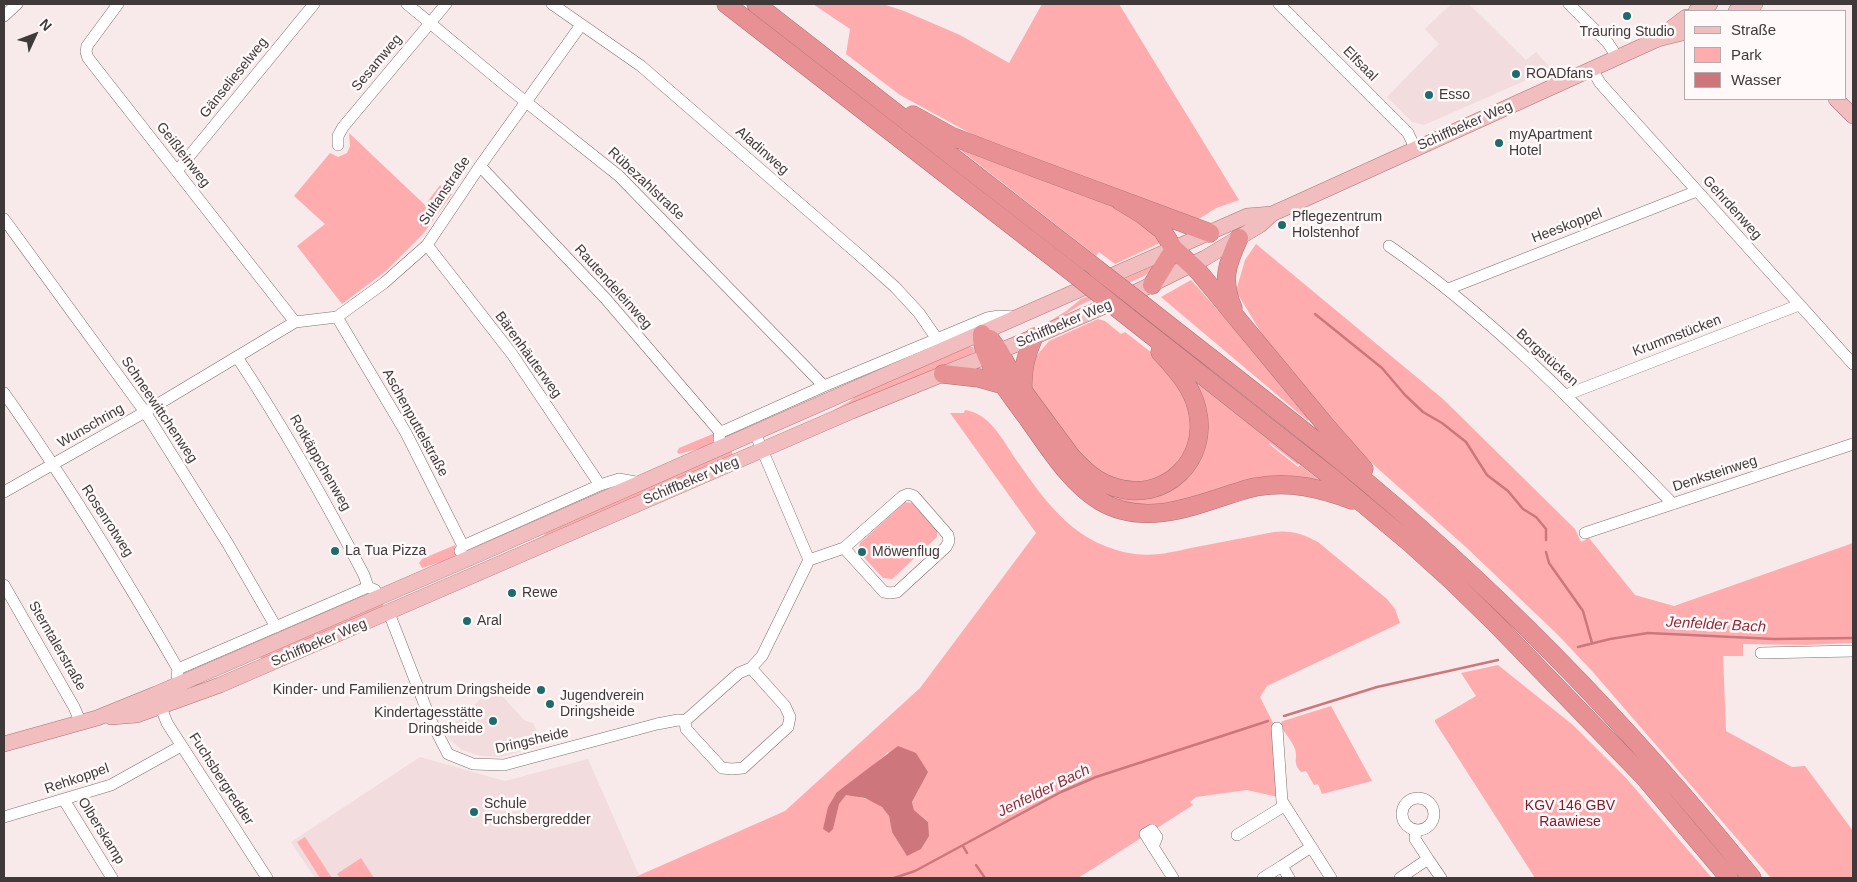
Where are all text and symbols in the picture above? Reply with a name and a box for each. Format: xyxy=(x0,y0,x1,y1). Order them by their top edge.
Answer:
north arrow xyxy=(10,10,60,60)
marker: Trauring Studio xyxy=(1621,10,1633,22)
legend xyxy=(1684,10,1847,100)
text: N xyxy=(37,16,55,34)
text: Straße xyxy=(1731,21,1776,38)
place label: Trauring Studio xyxy=(1579,24,1675,40)
street label: Sesamweg xyxy=(348,31,406,95)
street label: Gänselieselweg xyxy=(196,34,272,122)
street label: Elfsaal xyxy=(1339,43,1381,85)
text: Park xyxy=(1731,46,1762,63)
place label: ROADfans xyxy=(1526,66,1593,82)
marker: ROADfans xyxy=(1510,68,1522,80)
text: Wasser xyxy=(1731,71,1781,88)
place label: Esso xyxy=(1439,87,1470,103)
marker: Esso xyxy=(1423,89,1435,101)
street label: Schiffbeker Weg xyxy=(1415,98,1515,154)
street label: Geißleinweg xyxy=(152,119,214,191)
street label: Aladinweg xyxy=(732,123,792,179)
place label: myApartment Hotel xyxy=(1509,127,1592,160)
marker: myApartment Hotel xyxy=(1493,137,1505,149)
street label: Rübezahlstraße xyxy=(604,144,688,224)
street label: Sultanstraße xyxy=(416,153,474,229)
street label: Gehrdenweg xyxy=(1699,173,1765,243)
street label: Heeskoppel xyxy=(1529,205,1605,247)
place label: Pflegezentrum Holstenhof xyxy=(1292,209,1382,242)
marker: Pflegezentrum Holstenhof xyxy=(1276,219,1288,231)
street label: Rautendeleinweg xyxy=(571,241,655,333)
street label: Schiffbeker Weg xyxy=(1014,296,1114,352)
street label: Bärenhäuterweg xyxy=(491,309,565,401)
street label: Krummstücken xyxy=(1630,311,1724,361)
street label: Borgstücken xyxy=(1512,326,1582,390)
street label: Schneewittchenweg xyxy=(117,354,201,466)
street label: Aschenputtelstraße xyxy=(378,366,452,480)
street label: Wunschring xyxy=(55,400,127,452)
street label: Rotkäppchenweg xyxy=(286,412,354,514)
street label: Denksteinweg xyxy=(1671,452,1759,496)
street label: Schiffbeker Weg xyxy=(641,453,741,509)
street label: Rosenrotweg xyxy=(77,482,137,560)
place label: La Tua Pizza xyxy=(345,543,426,559)
place label: Möwenflug xyxy=(872,544,940,560)
marker: La Tua Pizza xyxy=(329,545,341,557)
marker: Möwenflug xyxy=(856,546,868,558)
place label: Rewe xyxy=(522,585,558,601)
marker: Rewe xyxy=(506,587,518,599)
street label: Sterntalerstraße xyxy=(25,598,89,694)
place label: Aral xyxy=(477,613,502,629)
water label: Jenfelder Bach xyxy=(1666,613,1766,637)
street label: Schiffbeker Weg xyxy=(269,615,369,671)
marker: Aral xyxy=(461,615,473,627)
place label: Kinder- und Familienzentrum Dringsheide xyxy=(273,682,531,698)
marker: Kinder- und Familienzentrum Dringsheide xyxy=(535,684,547,696)
place label: Jugendverein Dringsheide xyxy=(560,688,644,720)
marker: Jugendverein Dringsheide xyxy=(544,698,556,710)
place label: Kindertagesstätte Dringsheide xyxy=(374,705,483,738)
marker: Kindertagesstätte Dringsheide xyxy=(487,715,499,727)
street label: Dringsheide xyxy=(494,724,570,758)
street label: Fuchsbergredder xyxy=(185,730,257,828)
street label: Rehkoppel xyxy=(43,760,111,798)
water label: Jenfelder Bach xyxy=(995,761,1093,821)
street label: Olberskamp xyxy=(74,795,128,867)
place label: Schule Fuchsbergredder xyxy=(484,796,591,829)
park label: KGV 146 GBV Raawiese xyxy=(1525,798,1615,830)
marker: Schule Fuchsbergredder xyxy=(468,806,480,818)

